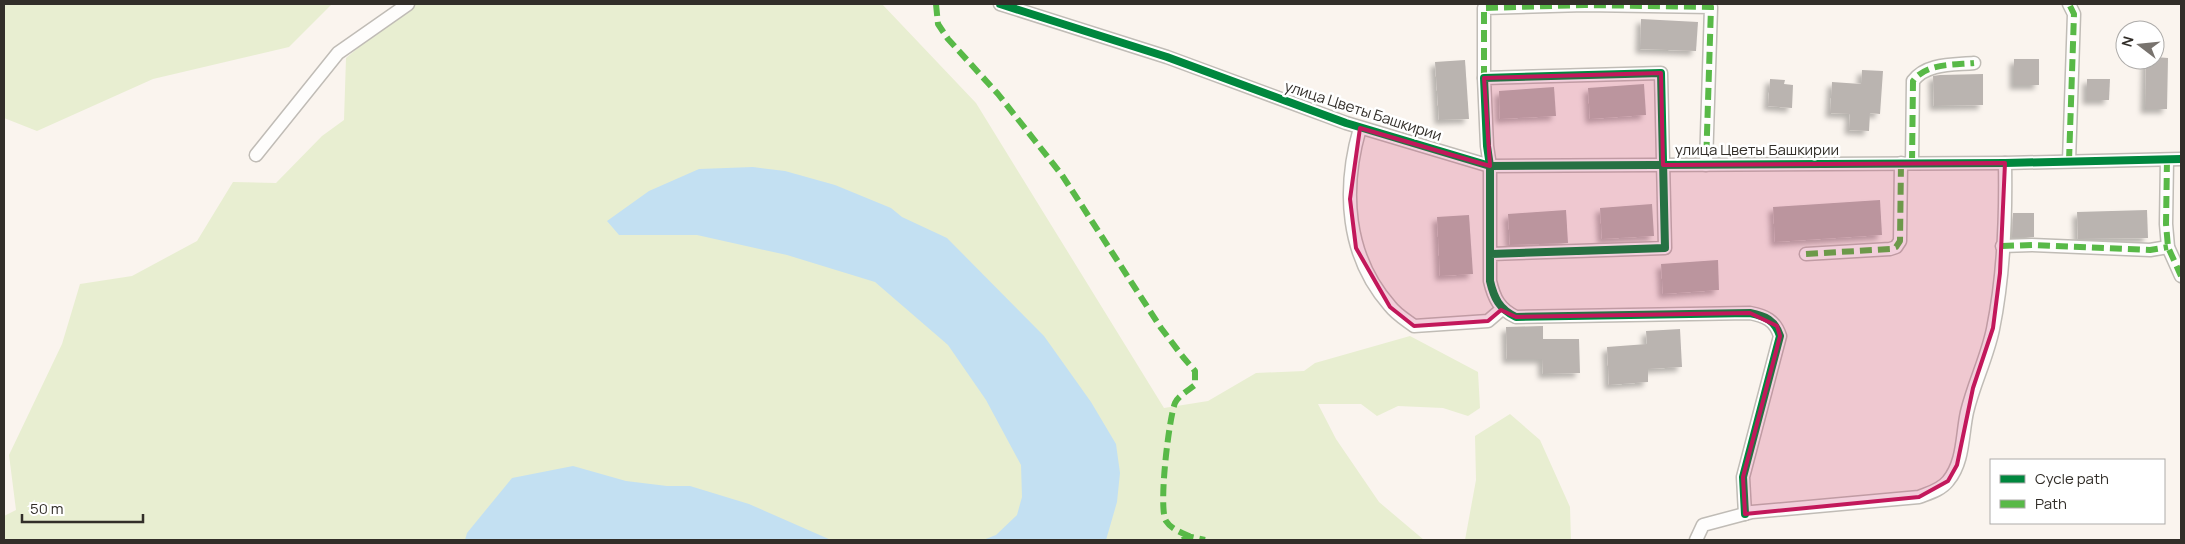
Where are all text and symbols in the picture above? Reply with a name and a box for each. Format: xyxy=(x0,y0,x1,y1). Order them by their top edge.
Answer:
north arrow xyxy=(2115,20,2165,70)
text: N xyxy=(2117,34,2138,49)
street label: улица Цветы Башкирии xyxy=(1282,75,1444,146)
street label: улица Цветы Башкирии xyxy=(1675,139,1839,160)
legend xyxy=(1990,459,2165,524)
text: Cycle path xyxy=(2035,468,2109,489)
scale bar xyxy=(22,492,144,524)
text: Path xyxy=(2035,493,2067,514)
text: 50 m xyxy=(30,498,64,519)

